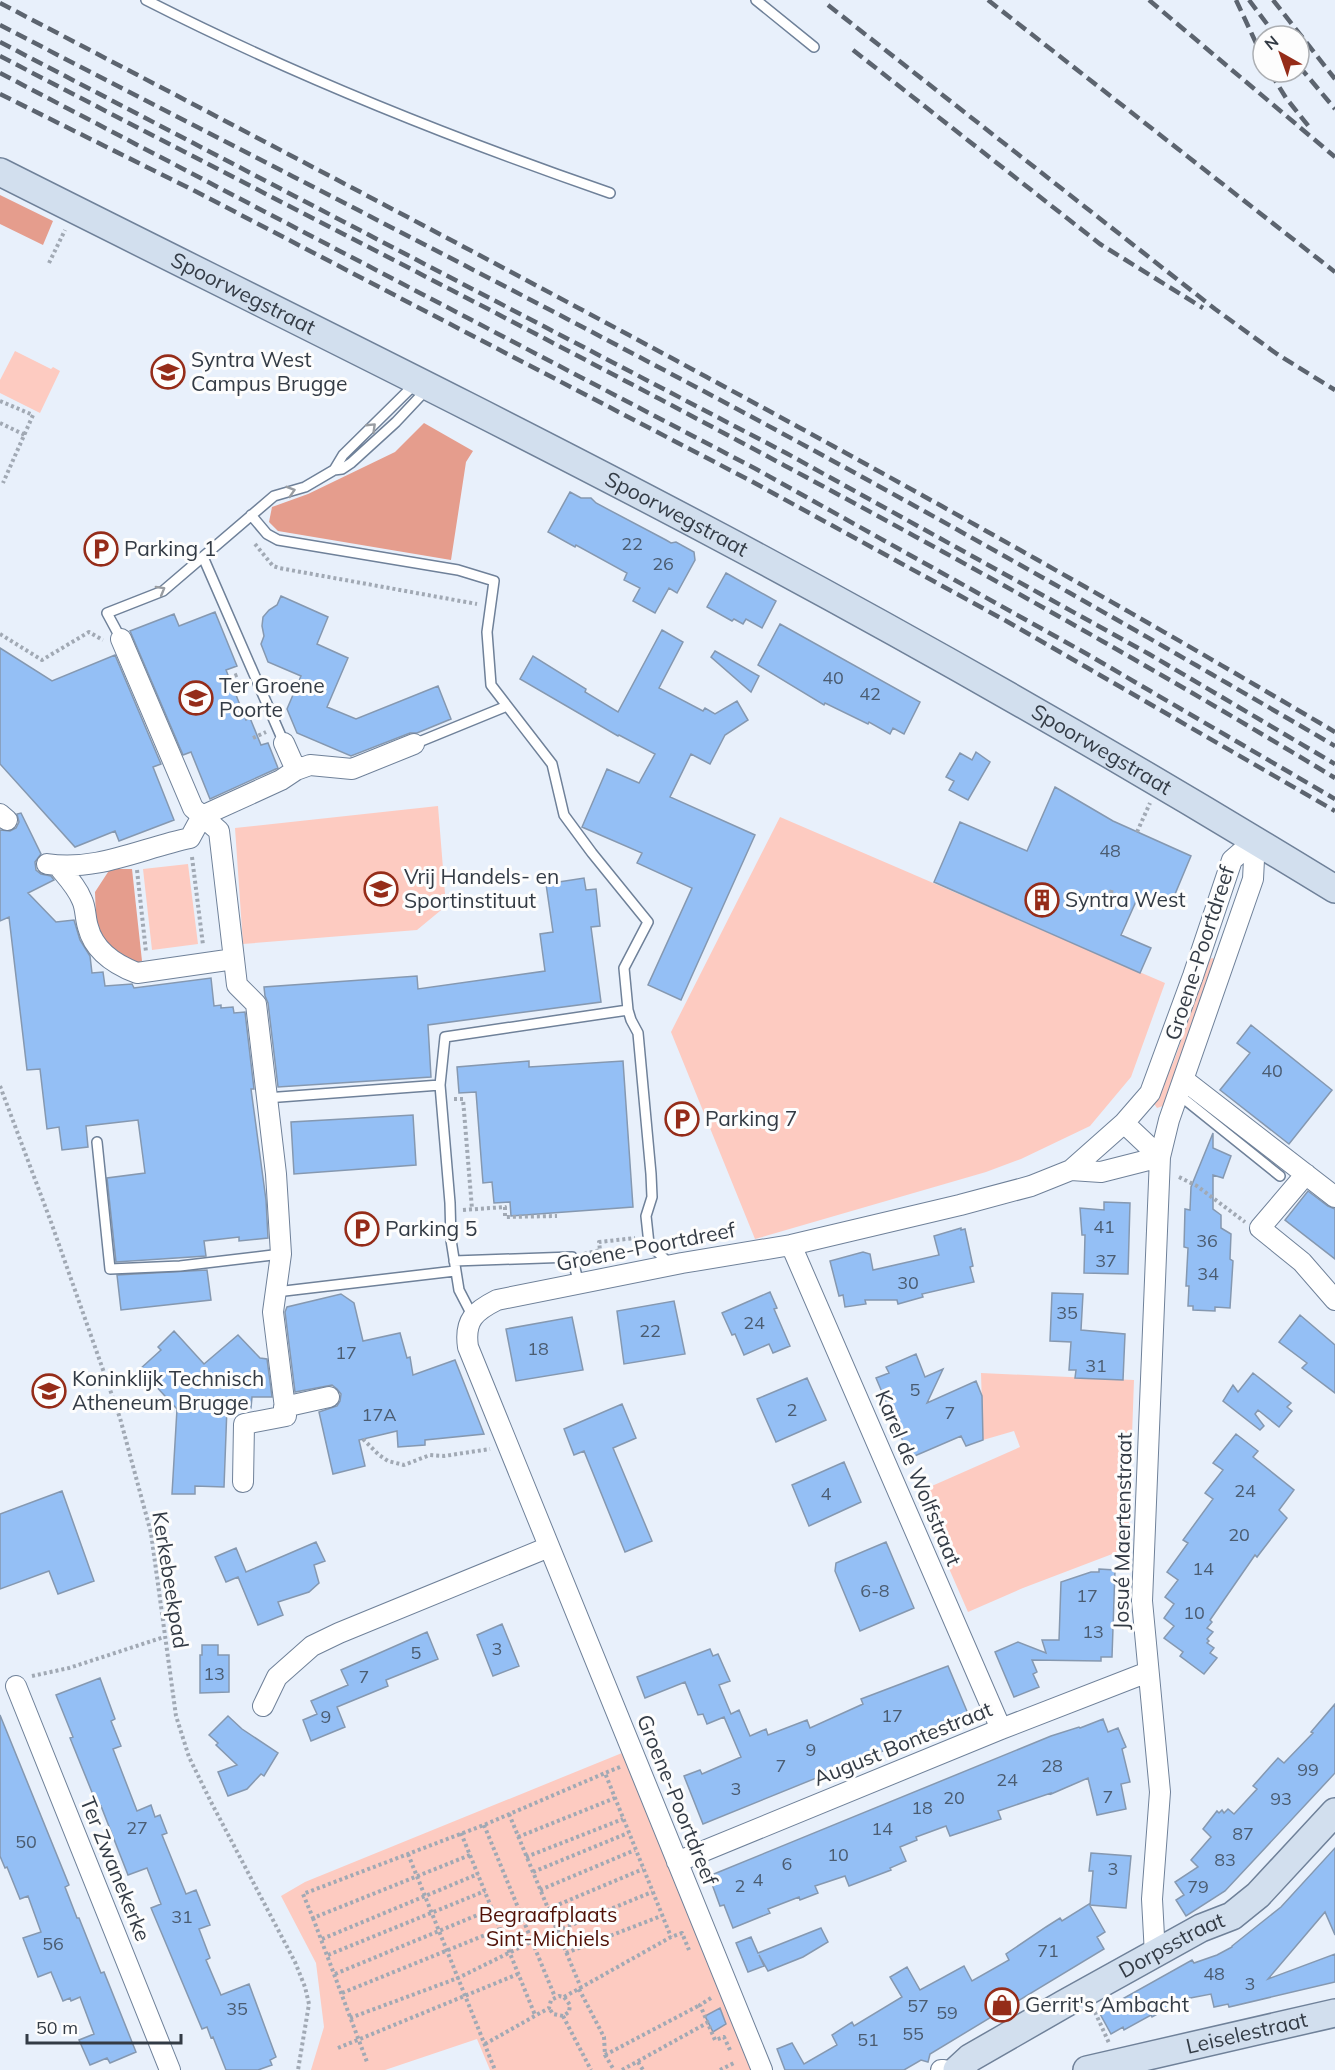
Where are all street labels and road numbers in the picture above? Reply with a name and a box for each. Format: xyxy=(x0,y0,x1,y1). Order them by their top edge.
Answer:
street label: Spoorwegstraat xyxy=(167,246,320,340)
street label: Spoorwegstraat xyxy=(601,465,753,562)
street label: Spoorwegstraat xyxy=(1027,698,1177,800)
street label: Groene-Poortdreef xyxy=(1159,861,1240,1043)
street label: Groene-Poortdreef xyxy=(554,1216,738,1276)
street label: Karel de Wolfstraat xyxy=(870,1386,968,1570)
street label: Josué Maertenstraat xyxy=(1107,1432,1137,1630)
street label: Kerkebeekpad xyxy=(147,1510,195,1650)
street label: August Bontestraat xyxy=(809,1695,996,1791)
street label: Groene-Poortdreef xyxy=(632,1710,724,1890)
street label: Ter Zwanekerke xyxy=(75,1793,157,1945)
street label: Dorpsstraat xyxy=(1114,1906,1228,1983)
street label: Leiselestraat xyxy=(1183,2006,1310,2059)

